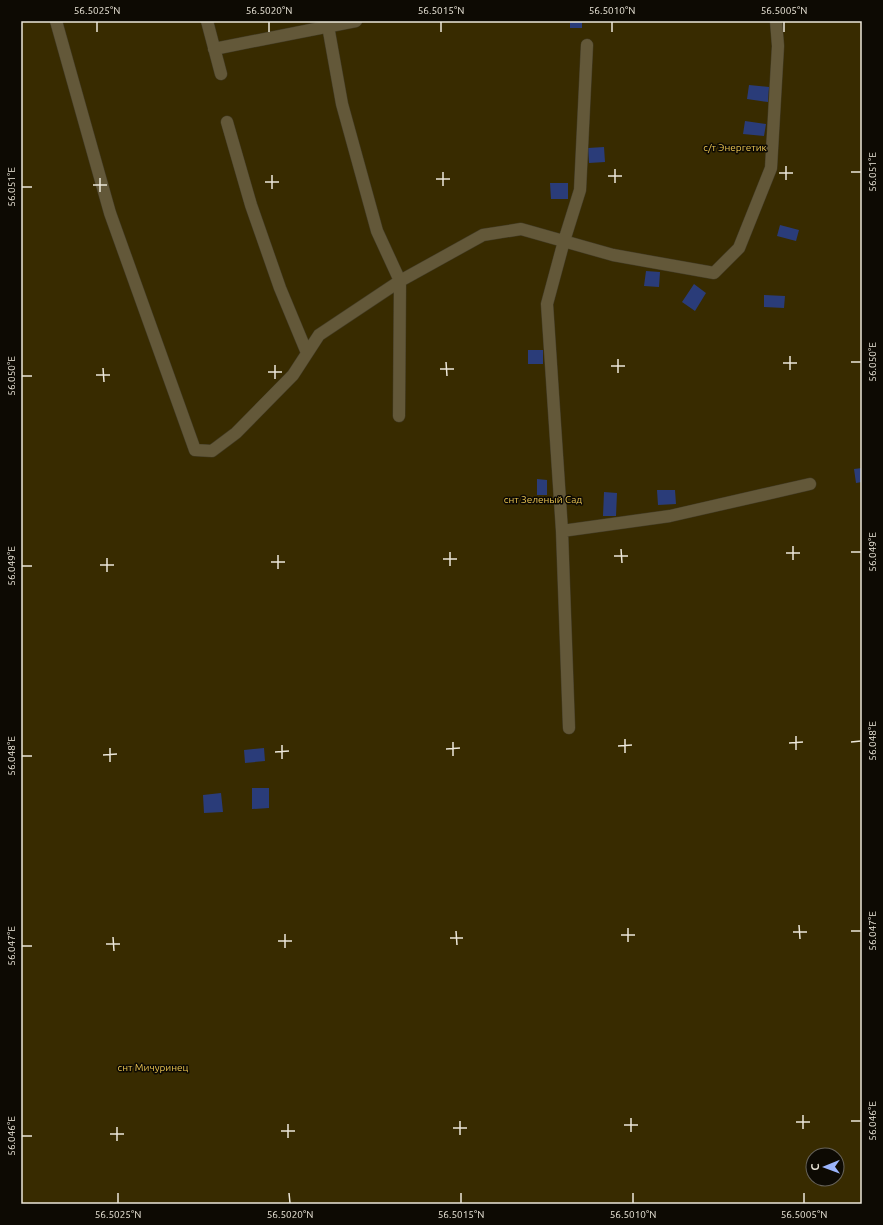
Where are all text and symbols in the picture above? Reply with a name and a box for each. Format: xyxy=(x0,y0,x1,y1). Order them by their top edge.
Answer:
text: 56.5025°N xyxy=(74,5,120,16)
text: 56.5020°N xyxy=(246,5,292,16)
text: 56.5015°N xyxy=(418,5,464,16)
text: 56.5010°N xyxy=(589,5,635,16)
text: 56.5005°N xyxy=(761,5,807,16)
park label: с/т Энергетик xyxy=(703,142,767,153)
text: 56.051°E xyxy=(867,152,878,192)
text: 56.051°E xyxy=(6,167,17,207)
text: 56.050°E xyxy=(867,342,878,382)
text: 56.050°E xyxy=(6,356,17,396)
park label: снт Зеленый Сад xyxy=(504,494,582,505)
text: 56.049°E xyxy=(867,532,878,572)
text: 56.049°E xyxy=(6,546,17,586)
text: 56.048°E xyxy=(867,721,878,761)
text: 56.048°E xyxy=(6,736,17,776)
text: 56.047°E xyxy=(867,911,878,951)
text: 56.047°E xyxy=(6,926,17,966)
park label: снт Мичуринец xyxy=(118,1062,189,1073)
text: 56.046°E xyxy=(867,1101,878,1141)
text: 56.046°E xyxy=(6,1116,17,1156)
north arrow xyxy=(805,1147,845,1187)
text: С xyxy=(809,1164,821,1171)
text: 56.5025°N xyxy=(95,1209,141,1220)
text: 56.5020°N xyxy=(267,1209,313,1220)
text: 56.5015°N xyxy=(438,1209,484,1220)
text: 56.5010°N xyxy=(610,1209,656,1220)
text: 56.5005°N xyxy=(781,1209,827,1220)

